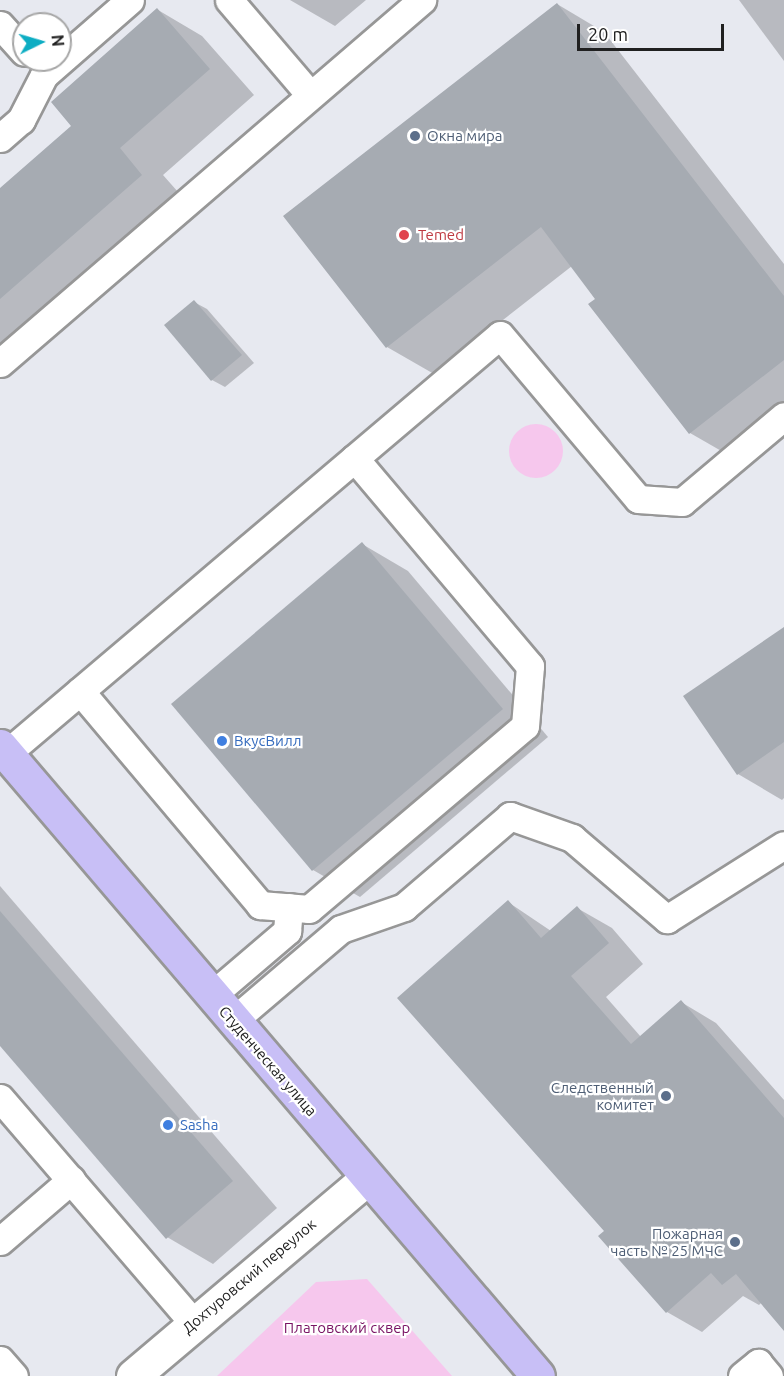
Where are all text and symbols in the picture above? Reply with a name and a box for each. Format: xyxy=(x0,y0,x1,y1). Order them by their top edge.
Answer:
north arrow xyxy=(12,12,72,72)
scale bar xyxy=(580,12,727,50)
text: 20 m xyxy=(588,24,628,44)
text: N xyxy=(48,34,67,47)
place label: Окна мира xyxy=(427,127,503,145)
marker: Окна мира xyxy=(408,129,422,143)
marker: Temed xyxy=(395,226,413,244)
place label: Temed xyxy=(418,226,464,244)
place label: ВкусВилл xyxy=(234,732,301,750)
marker: ВкусВилл xyxy=(215,734,229,748)
street label: Студенческая улица xyxy=(215,1002,321,1120)
place label: Следственный комитет xyxy=(551,1078,654,1113)
marker: Следственный комитет xyxy=(659,1089,673,1103)
place label: Sasha xyxy=(180,1116,218,1134)
marker: Sasha xyxy=(161,1118,175,1132)
street label: Дохтуровский переулок xyxy=(179,1215,319,1337)
place label: Пожарная часть № 25 МЧС xyxy=(611,1224,723,1259)
marker: Пожарная часть № 25 МЧС xyxy=(728,1235,742,1249)
park label: Платовский сквер xyxy=(284,1319,410,1337)

